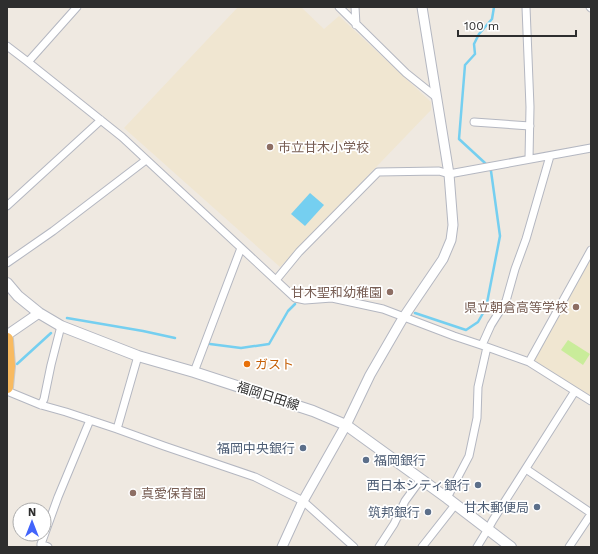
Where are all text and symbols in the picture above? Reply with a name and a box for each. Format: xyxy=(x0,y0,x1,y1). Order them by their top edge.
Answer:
scale bar xyxy=(458,12,576,38)
text: 100 m xyxy=(464,19,499,33)
place label: 市立甘木小学校 xyxy=(278,140,369,155)
marker: 市立甘木小学校 xyxy=(265,142,275,152)
place label: 甘木聖和幼稚園 xyxy=(291,285,382,300)
marker: 甘木聖和幼稚園 xyxy=(385,287,395,297)
place label: 県立朝倉高等学校 xyxy=(464,300,568,315)
marker: 県立朝倉高等学校 xyxy=(571,302,581,312)
place label: ガスト xyxy=(255,357,294,372)
marker: ガスト xyxy=(242,359,252,369)
street label: 福岡日田線 xyxy=(235,379,301,413)
place label: 福岡中央銀行 xyxy=(217,441,295,456)
marker: 福岡中央銀行 xyxy=(298,443,308,453)
place label: 福岡銀行 xyxy=(374,453,426,468)
marker: 福岡銀行 xyxy=(361,455,371,465)
place label: 西日本シティ銀行 xyxy=(367,478,470,493)
marker: 西日本シティ銀行 xyxy=(473,480,483,490)
place label: 真愛保育園 xyxy=(141,486,206,501)
marker: 真愛保育園 xyxy=(128,488,138,498)
place label: 甘木郵便局 xyxy=(464,500,529,515)
north arrow xyxy=(12,502,52,542)
marker: 甘木郵便局 xyxy=(532,502,542,512)
place label: 筑邦銀行 xyxy=(368,505,420,520)
text: N xyxy=(28,506,36,519)
marker: 筑邦銀行 xyxy=(423,507,433,517)

